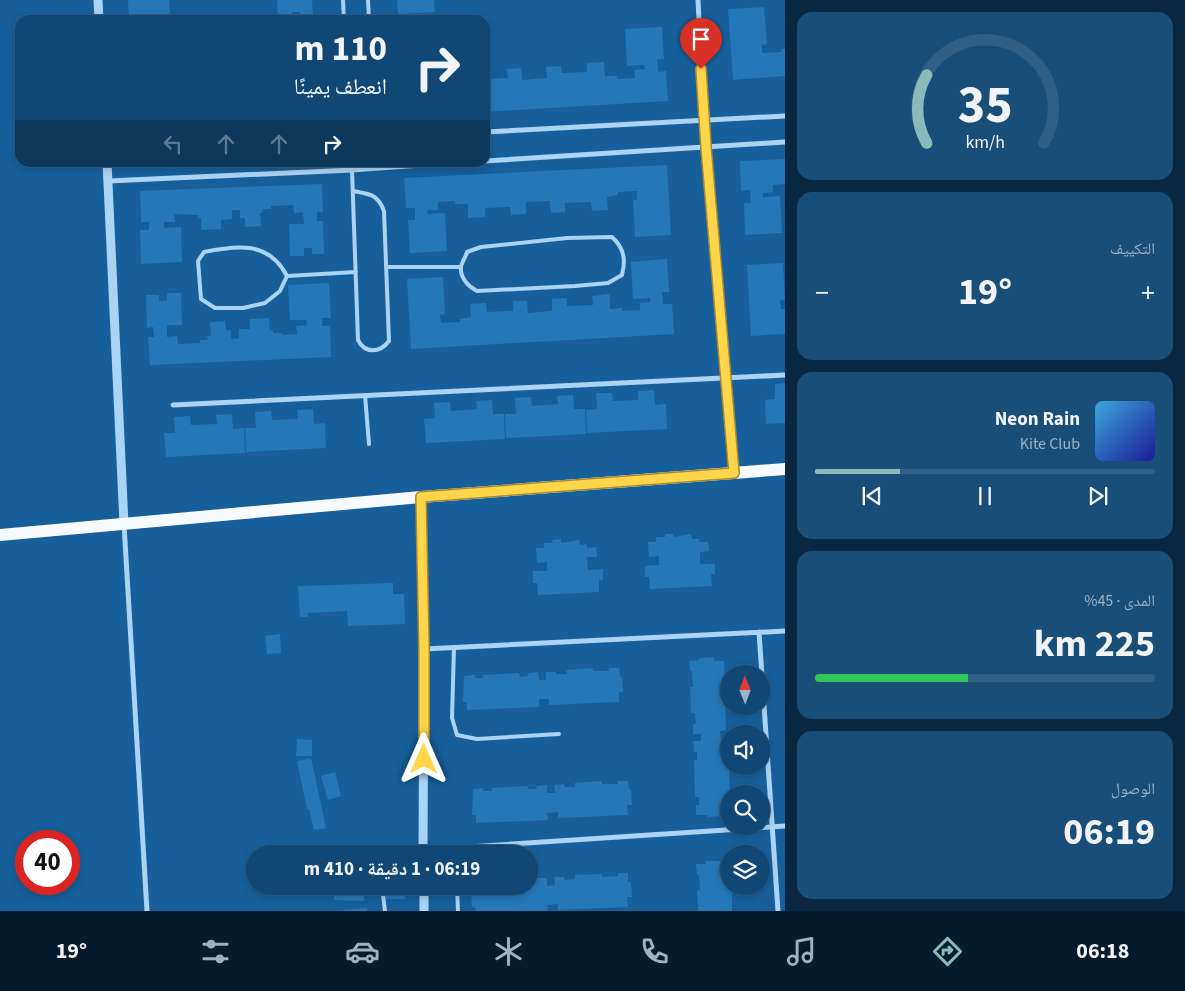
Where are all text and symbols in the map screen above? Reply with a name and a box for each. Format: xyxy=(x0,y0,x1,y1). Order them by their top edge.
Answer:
pin xyxy=(680,18,722,69)
text: 110 m xyxy=(295,24,387,74)
icon: arrive xyxy=(687,25,715,53)
icon: right xyxy=(405,35,470,100)
text: 35 xyxy=(958,69,1012,143)
text: انعطف يمينًا xyxy=(294,71,387,103)
icon: left xyxy=(159,130,187,158)
icon: ahead xyxy=(212,130,240,158)
icon: ahead xyxy=(265,130,293,158)
icon: right xyxy=(318,130,346,158)
text: km/h xyxy=(965,130,1005,155)
text: التكييف xyxy=(1110,238,1155,260)
text: 19° xyxy=(958,265,1012,319)
text: − xyxy=(815,273,829,313)
text: + xyxy=(1141,273,1155,313)
text: Neon Rain xyxy=(995,406,1080,433)
text: Kite Club xyxy=(1020,433,1080,455)
icon: previous xyxy=(858,482,886,510)
icon: pause xyxy=(971,482,999,510)
icon: next xyxy=(1084,482,1112,510)
text: المدى · 45% xyxy=(1084,590,1155,612)
text: 225 km xyxy=(1034,617,1155,671)
north arrow xyxy=(720,665,770,715)
map controls xyxy=(720,665,770,895)
button: sound xyxy=(720,725,770,775)
position arrow xyxy=(397,732,449,784)
text: الوصول xyxy=(1111,778,1155,800)
button: search xyxy=(720,785,770,835)
text: 06:19 xyxy=(1063,805,1155,859)
speed limit sign: 40 xyxy=(15,830,80,895)
button: layers xyxy=(720,845,770,895)
text: 06:19 · 1 دقيقة · 410 m xyxy=(304,856,480,883)
icon: filters xyxy=(198,934,233,969)
icon: car xyxy=(345,934,380,969)
icon: climate xyxy=(491,934,526,969)
icon: phone xyxy=(637,934,672,969)
icon: music xyxy=(784,934,819,969)
icon: directions xyxy=(930,934,965,969)
text: 19° xyxy=(56,935,87,967)
text: 06:18 xyxy=(1076,935,1129,967)

